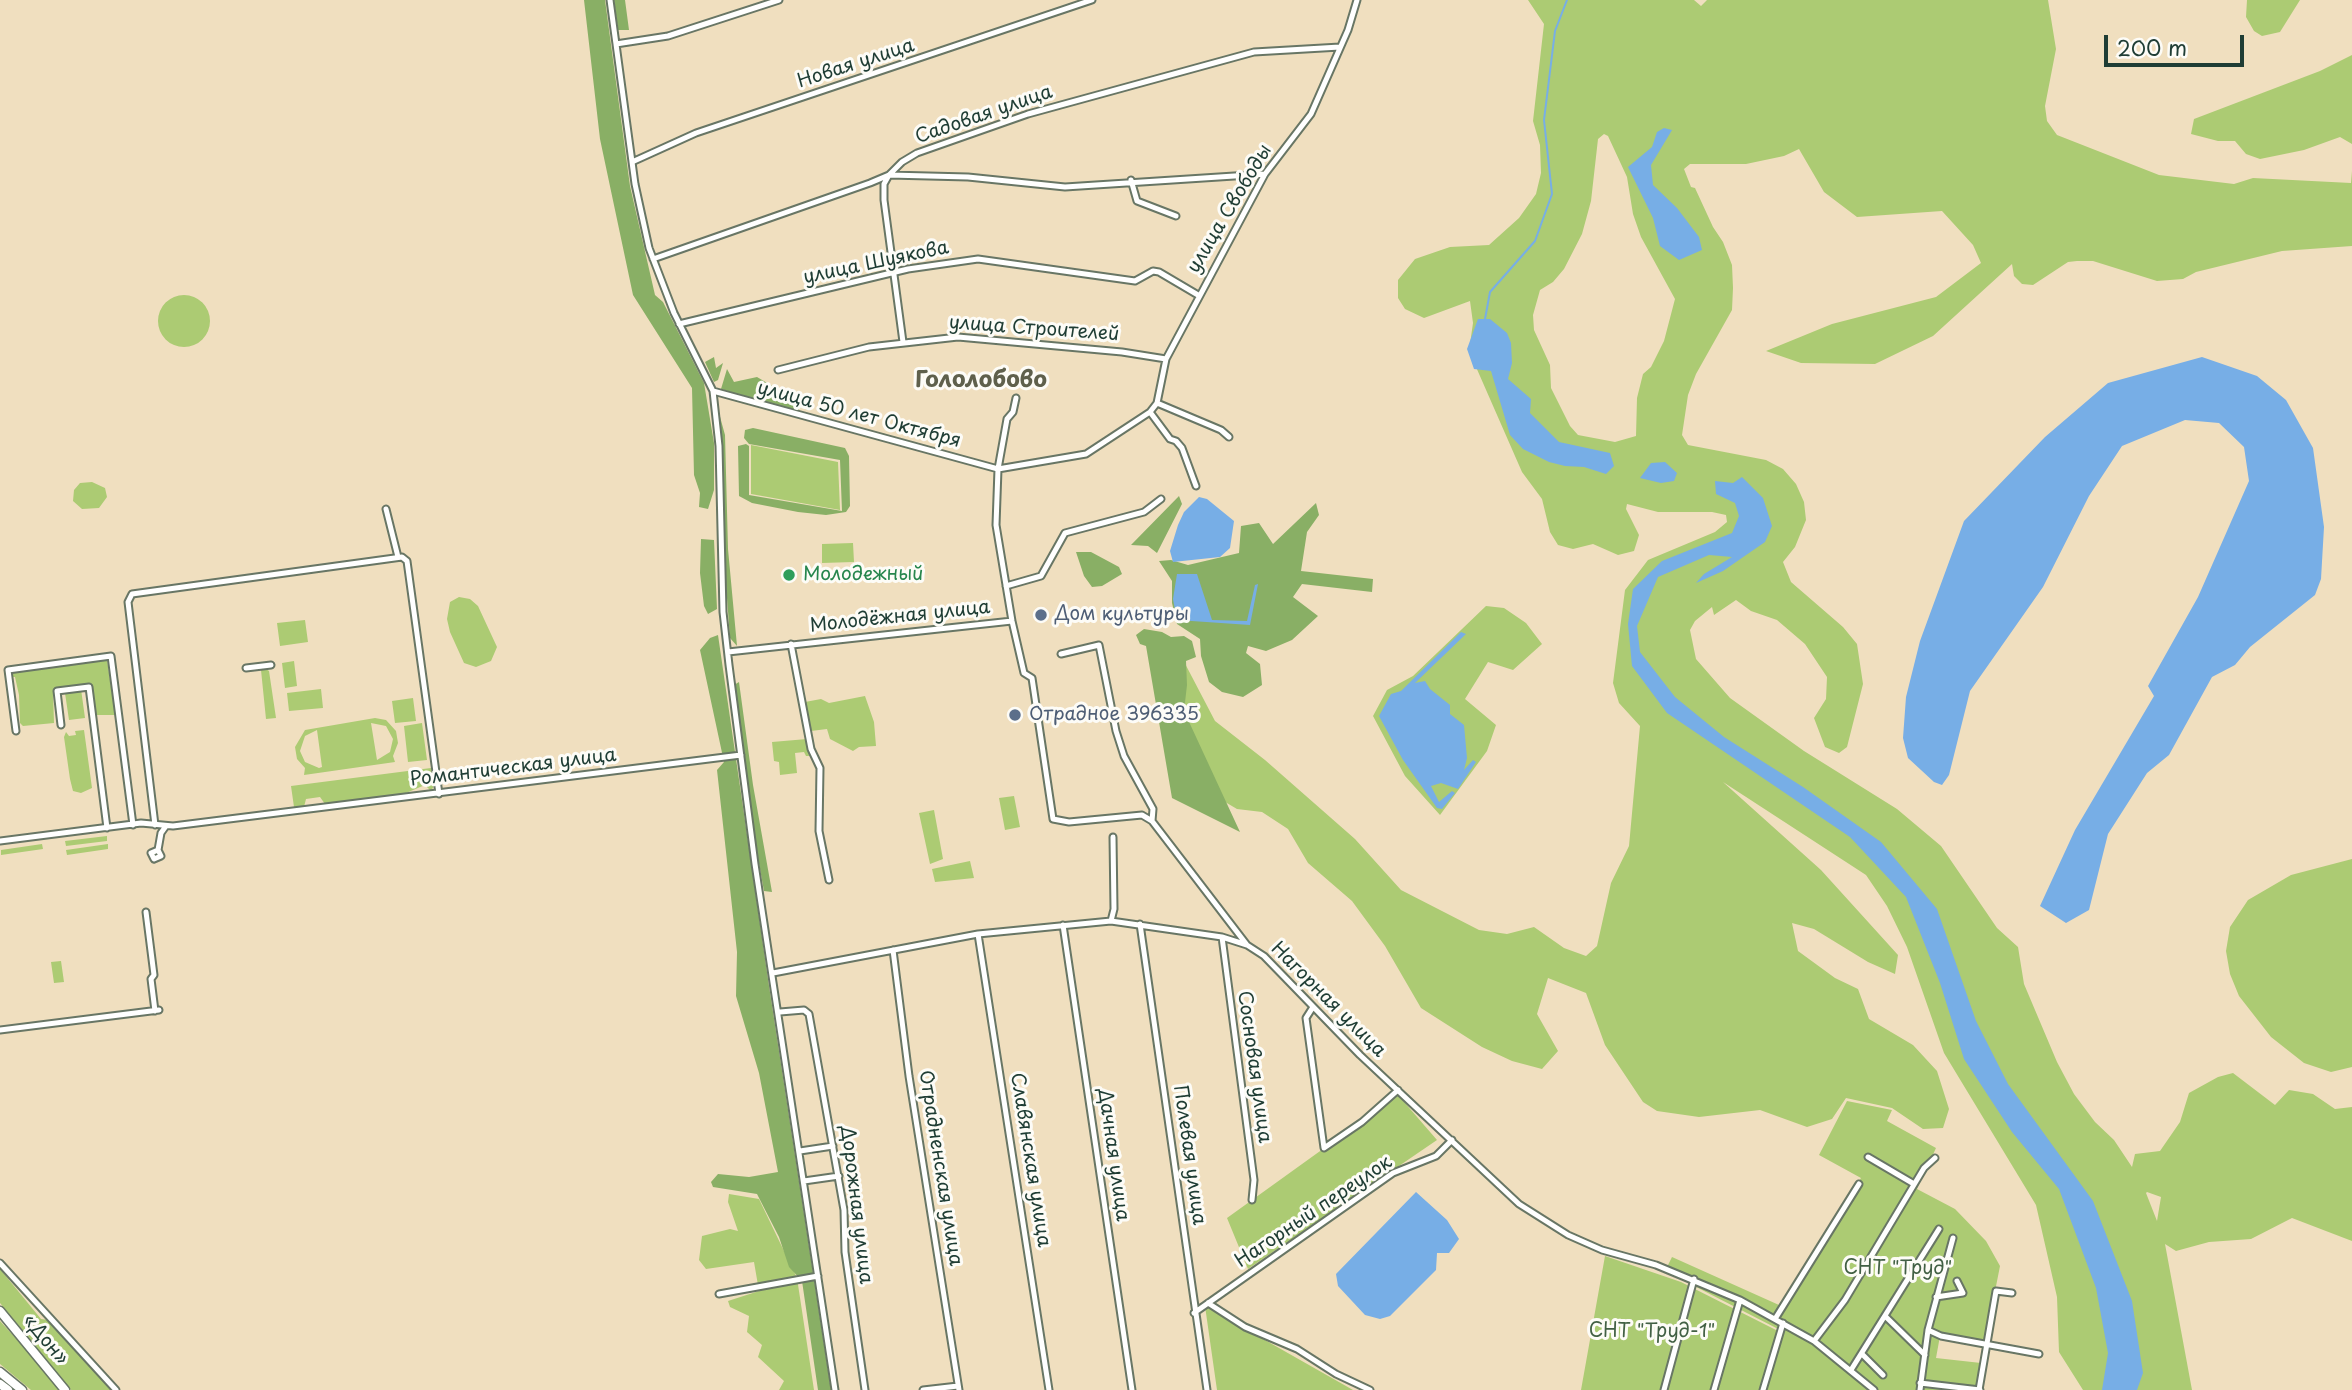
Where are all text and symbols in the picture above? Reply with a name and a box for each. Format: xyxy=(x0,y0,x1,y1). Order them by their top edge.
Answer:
scale bar xyxy=(2107,21,2247,65)
text: 200 m xyxy=(2117,31,2187,63)
street label: Новая улица xyxy=(795,34,917,94)
street label: Садовая улица xyxy=(912,81,1056,149)
street label: улица Свободы xyxy=(1183,141,1277,277)
street label: улица Шуякова xyxy=(801,236,951,290)
street label: улица Строителей xyxy=(948,312,1120,346)
district label: Гололобово xyxy=(915,367,1047,395)
street label: улица 50 лет Октября xyxy=(755,377,963,453)
place label: Молодежный xyxy=(803,564,923,586)
marker: Молодежный xyxy=(781,567,797,583)
street label: Молодёжная улица xyxy=(809,596,991,638)
place label: Дом культуры xyxy=(1055,604,1189,626)
marker: Дом культуры xyxy=(1033,607,1049,623)
place label: Отрадное 396335 xyxy=(1029,704,1199,726)
marker: Отрадное 396335 xyxy=(1007,707,1023,723)
street label: Романтическая улица xyxy=(408,744,618,792)
street label: Нагорная улица xyxy=(1266,938,1390,1062)
street label: Сосновая улица xyxy=(1232,990,1276,1144)
street label: Отрадненская улица xyxy=(913,1069,967,1267)
street label: Славянская улица xyxy=(1005,1071,1055,1249)
street label: Полевая улица xyxy=(1168,1084,1210,1226)
street label: Дачная улица xyxy=(1092,1087,1134,1223)
street label: Дорожная улица xyxy=(835,1125,877,1285)
street label: Нагорный переулок xyxy=(1231,1151,1397,1273)
park label: СНТ "Труд" xyxy=(1844,1258,1952,1280)
street label: «Дон» xyxy=(17,1310,73,1370)
park label: СНТ "Труд-1" xyxy=(1589,1321,1715,1343)

